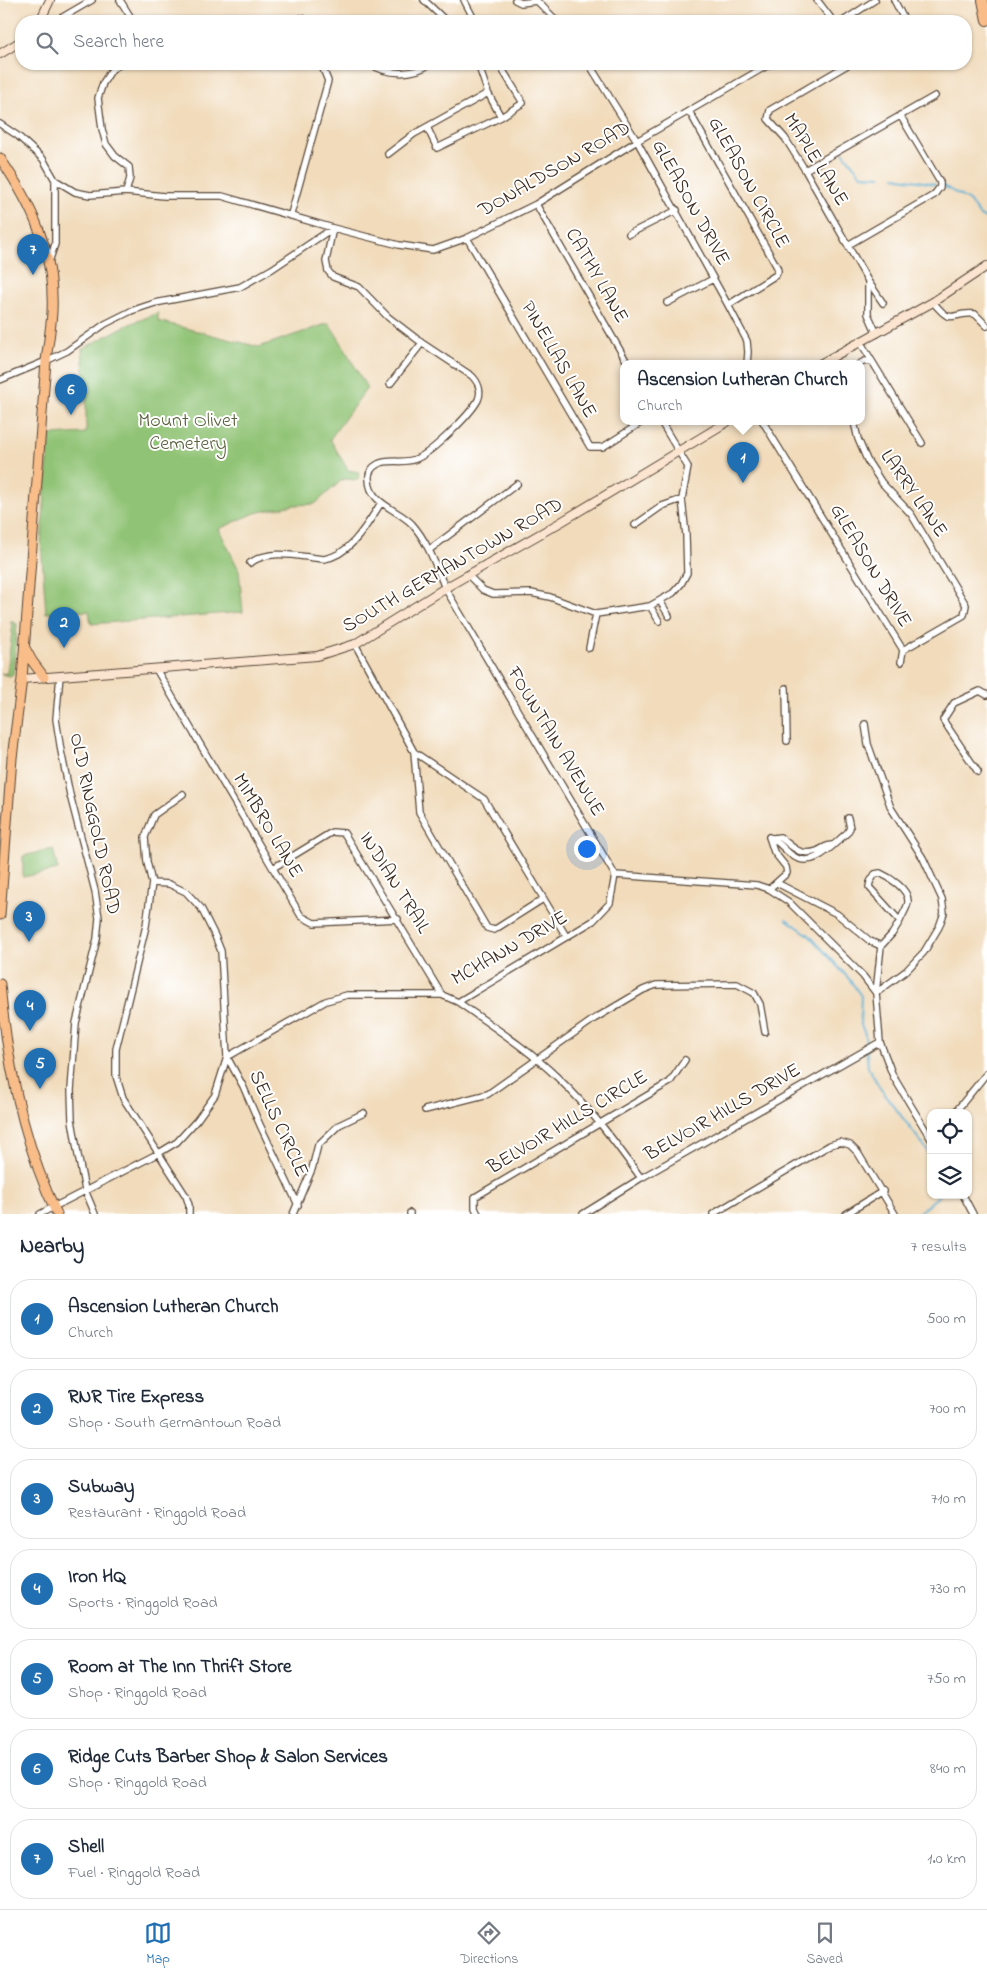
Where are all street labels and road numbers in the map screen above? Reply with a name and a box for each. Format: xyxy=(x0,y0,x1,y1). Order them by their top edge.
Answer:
street label: MAPLE LANE xyxy=(775,108,855,212)
street label: GLEASON CIRCLE xyxy=(700,112,796,254)
street label: DONALDSON ROAD xyxy=(473,115,637,226)
street label: GLEASON DRIVE xyxy=(643,135,737,271)
street label: CATHY LANE xyxy=(557,223,635,329)
street label: PINELLAS LANE xyxy=(513,296,603,424)
street label: LARRY LANE xyxy=(872,444,954,544)
street label: SOUTH GERMANTOWN ROAD xyxy=(337,491,569,641)
street label: GLEASON DRIVE xyxy=(822,499,918,633)
street label: FOUNTAIN AVENUE xyxy=(498,661,611,822)
street label: OLD RINGGOLD ROAD xyxy=(61,731,127,917)
street label: MIMBRO LANE xyxy=(224,768,310,884)
street label: INDIAN TRAIL xyxy=(351,826,437,940)
street label: MCHANN DRIVE xyxy=(447,904,573,994)
street label: BELVOIR HILLS DRIVE xyxy=(639,1056,806,1170)
street label: BELVOIR HILLS CIRCLE xyxy=(481,1064,654,1183)
street label: SELLS CIRCLE xyxy=(241,1066,315,1182)

